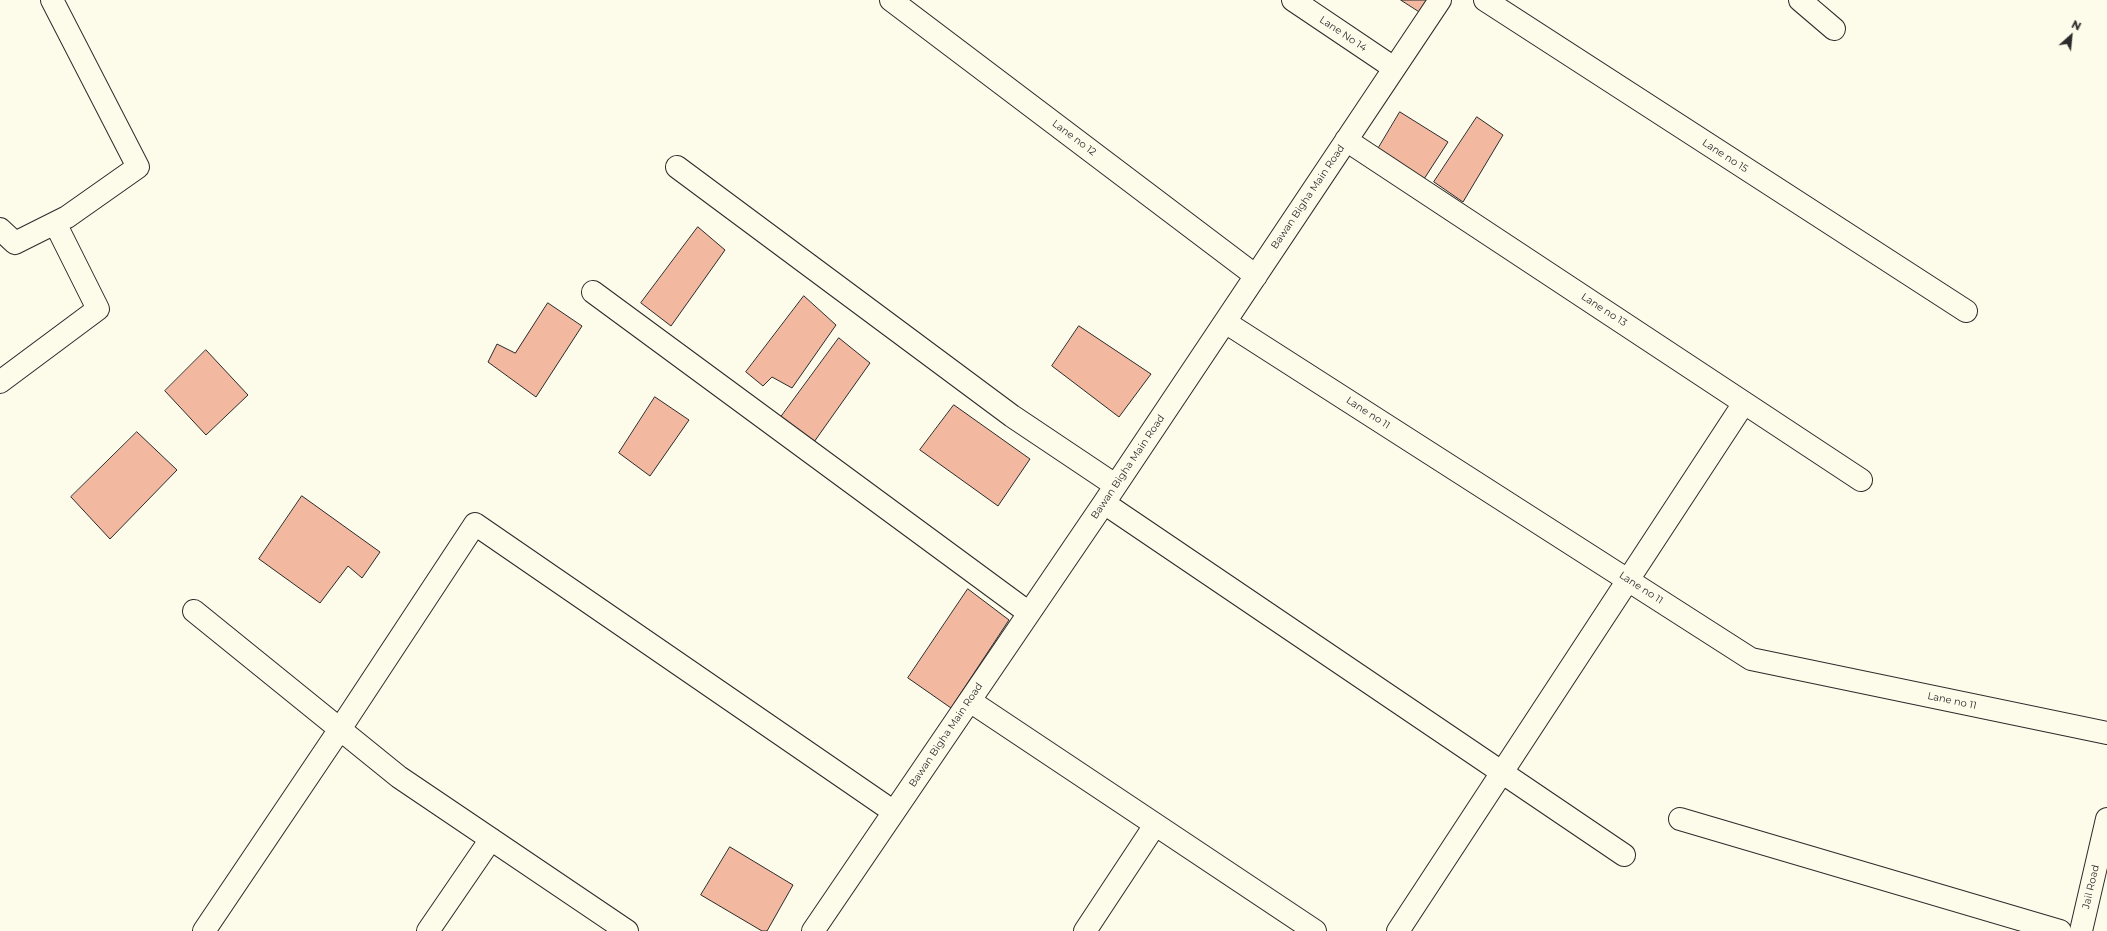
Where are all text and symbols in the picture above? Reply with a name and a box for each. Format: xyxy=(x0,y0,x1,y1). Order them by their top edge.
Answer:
street label: Lane No 14 xyxy=(1317,14,1369,54)
north arrow xyxy=(2051,16,2091,56)
text: N xyxy=(2069,17,2084,34)
street label: Lane no 12 xyxy=(1050,118,1098,158)
street label: Lane no 15 xyxy=(1700,137,1750,175)
street label: Bawan Bigha Main Road xyxy=(1269,143,1347,251)
street label: Lane no 13 xyxy=(1579,291,1629,329)
street label: Lane no 11 xyxy=(1344,394,1392,432)
street label: Bawan Bigha Main Road xyxy=(1089,413,1167,521)
street label: Lane no 11 xyxy=(1617,569,1665,607)
street label: Bawan Bigha Main Road xyxy=(907,681,985,789)
street label: Lane no 11 xyxy=(1926,690,1978,712)
street label: Jail Road xyxy=(2080,864,2102,910)

